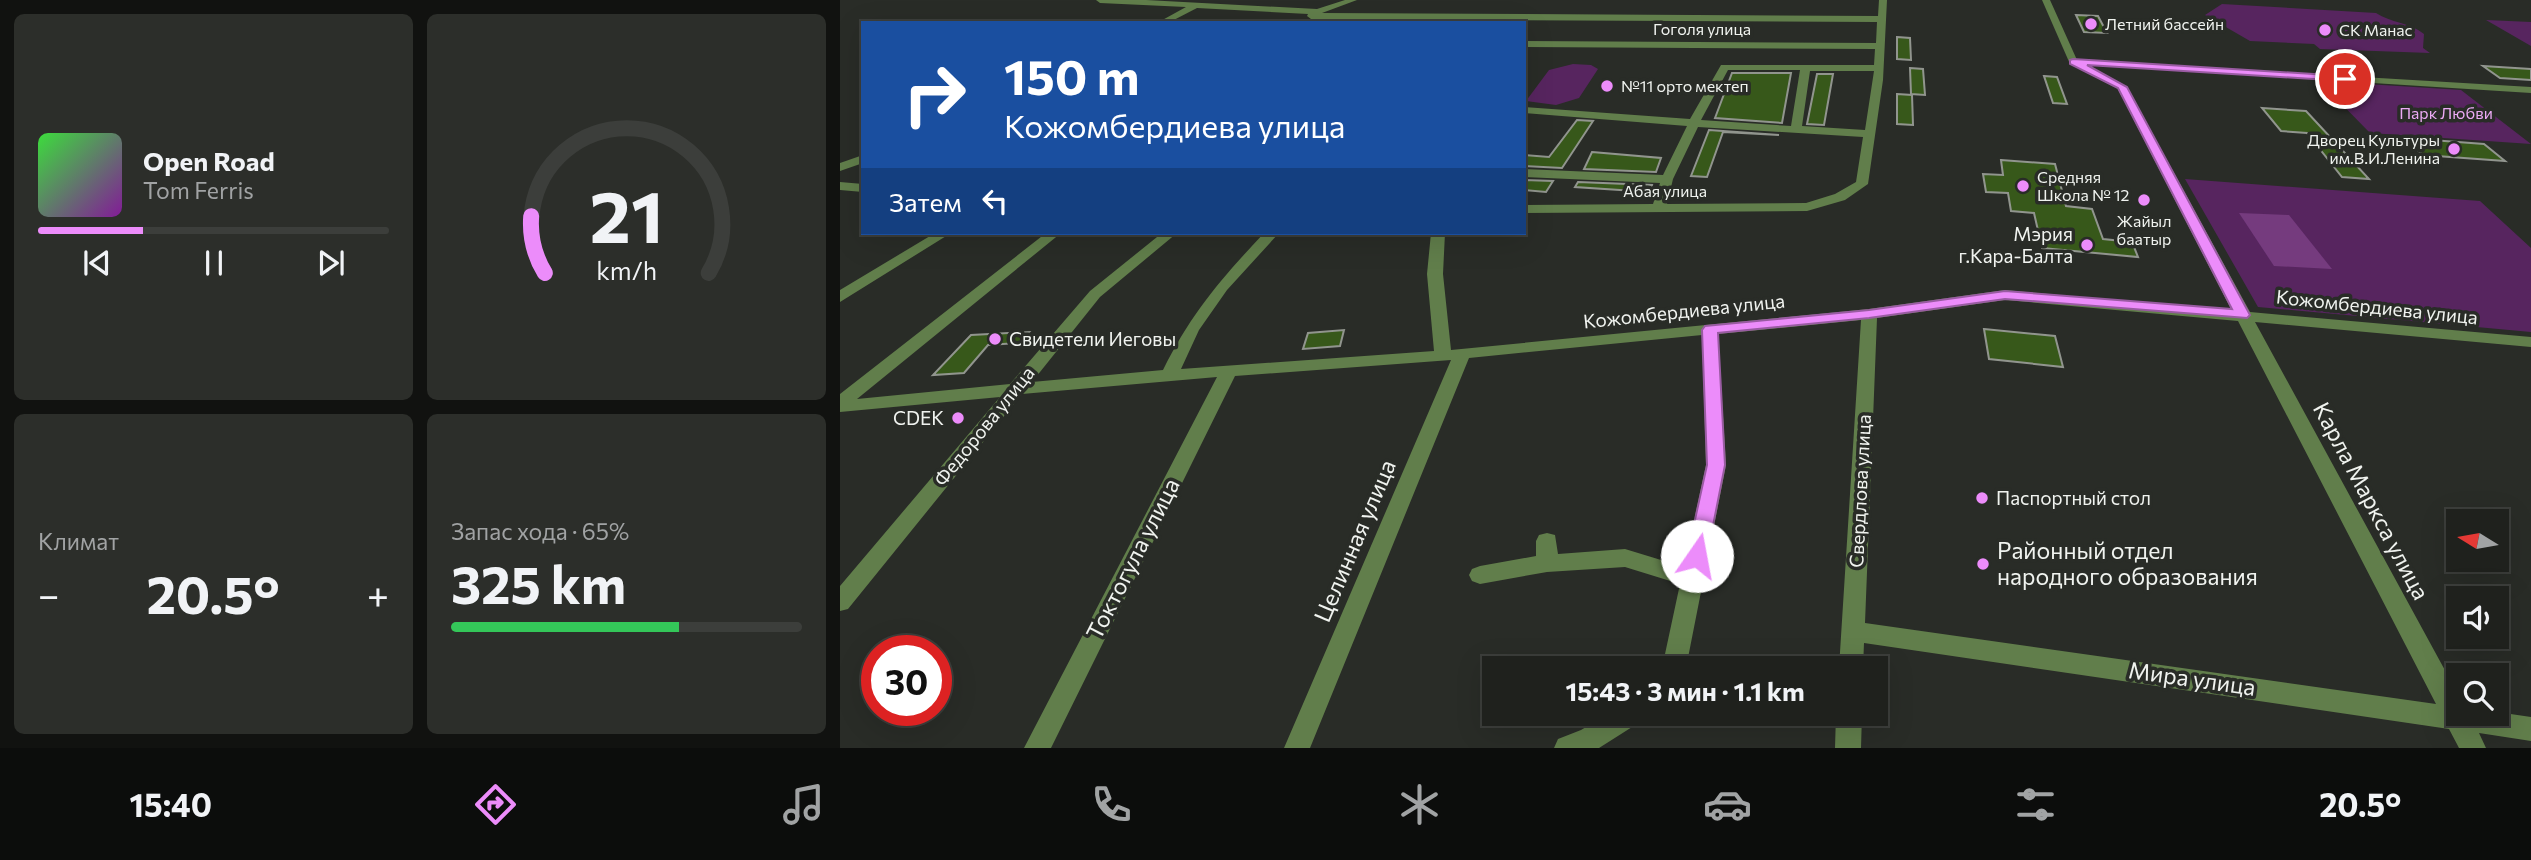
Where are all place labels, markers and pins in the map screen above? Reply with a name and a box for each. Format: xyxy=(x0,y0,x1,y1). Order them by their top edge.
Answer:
place label: Летний бассейн xyxy=(2105,14,2224,33)
marker: Летний бассейн xyxy=(2083,16,2099,32)
place label: СК Манас xyxy=(2339,20,2413,39)
marker: СК Манас xyxy=(2317,22,2333,38)
pin xyxy=(2315,49,2375,109)
place label: №11 орто мектеп xyxy=(1621,76,1749,95)
marker: №11 орто мектеп xyxy=(1599,78,1615,94)
place label: Дворец Культуры им.В.И.Ленина xyxy=(2307,130,2440,167)
marker: Дворец Культуры им.В.И.Ленина xyxy=(2446,141,2462,157)
place label: Средняя Школа № 12 xyxy=(2037,167,2130,204)
marker: Средняя Школа № 12 xyxy=(2015,178,2031,194)
marker: Жайыл баатыр xyxy=(2136,192,2152,208)
place label: Жайыл баатыр xyxy=(2117,211,2171,248)
place label: Мэрия г.Кара-Балта xyxy=(1958,222,2073,267)
marker: Мэрия г.Кара-Балта xyxy=(2079,237,2095,253)
place label: Свидетели Иеговы xyxy=(1009,327,1176,350)
marker: Свидетели Иеговы xyxy=(987,331,1003,347)
place label: CDEK xyxy=(893,406,944,429)
marker: CDEK xyxy=(950,410,966,426)
place label: Паспортный стол xyxy=(1996,486,2151,509)
marker: Паспортный стол xyxy=(1974,490,1990,506)
place label: Районный отдел народного образования xyxy=(1997,536,2258,590)
marker: Районный отдел народного образования xyxy=(1975,556,1991,572)

